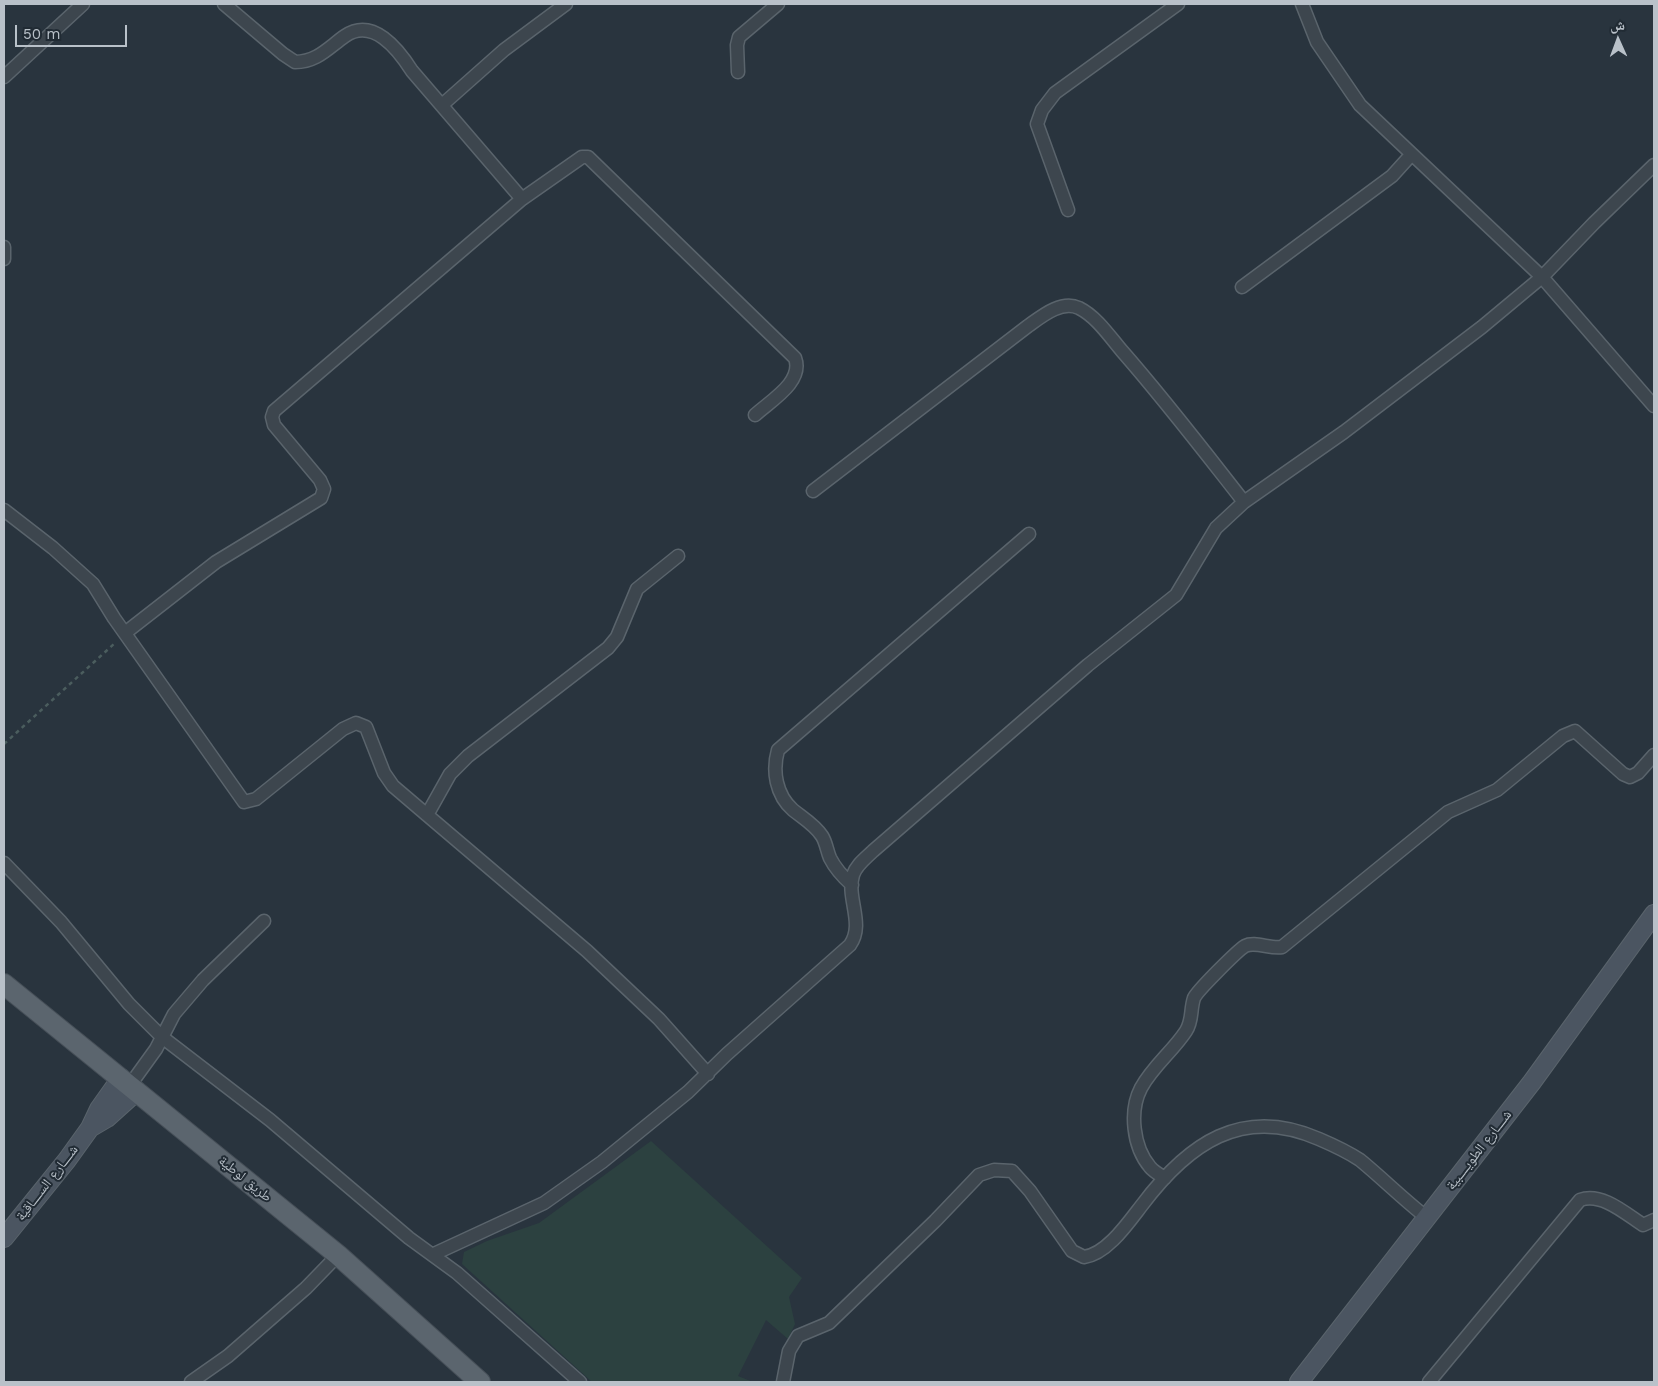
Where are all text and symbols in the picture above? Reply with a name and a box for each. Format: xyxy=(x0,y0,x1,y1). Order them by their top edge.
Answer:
scale bar xyxy=(18,15,130,47)
north arrow xyxy=(1593,15,1643,65)
text: ش xyxy=(1610,17,1625,33)
text: 50 m xyxy=(23,25,60,43)
street label: شــــارع الطويــــبية xyxy=(1443,1107,1515,1193)
street label: شــــارع الســــاقية xyxy=(12,1142,82,1224)
street label: طريق لوطية xyxy=(215,1152,275,1206)

